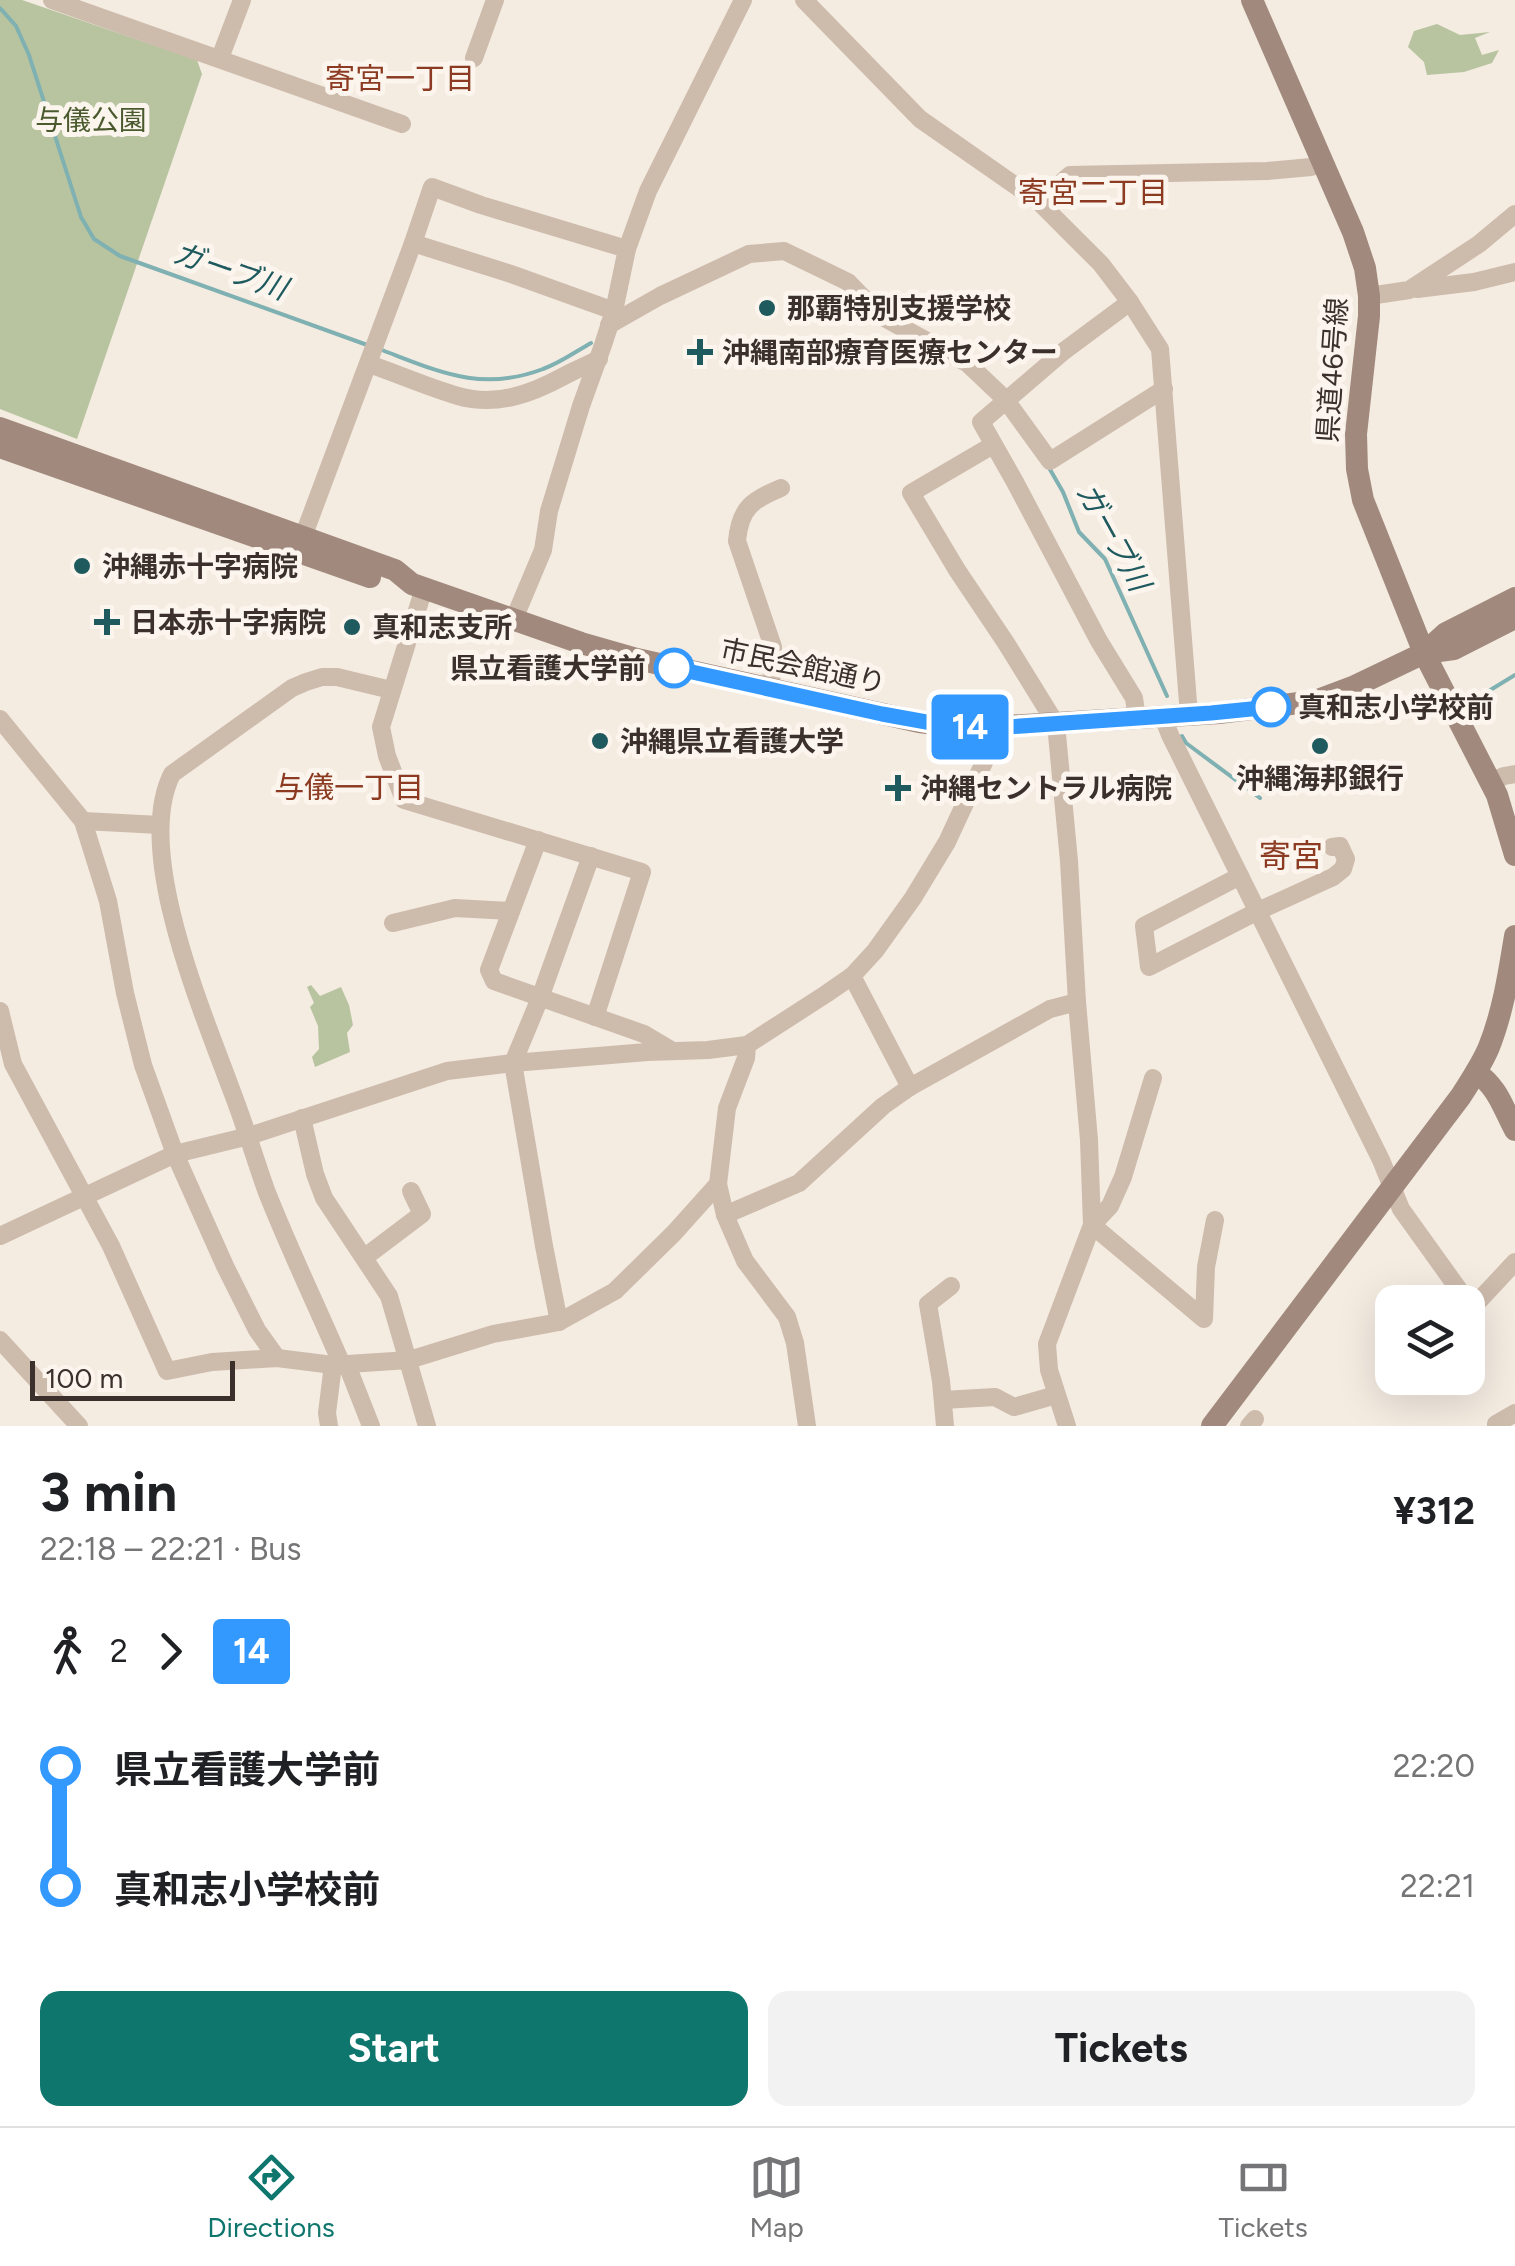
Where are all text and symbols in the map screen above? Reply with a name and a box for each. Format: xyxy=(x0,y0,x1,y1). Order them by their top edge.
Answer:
district label: 寄宮一丁目 xyxy=(325,60,475,97)
park label: 与儀公園 xyxy=(35,103,147,137)
district label: 寄宮二丁目 xyxy=(1018,174,1168,211)
water label: ガーブ川 xyxy=(168,234,295,308)
place label: 那覇特別支援学校 xyxy=(787,291,1011,325)
street label: 県道46号線 xyxy=(1310,296,1354,444)
marker: 那覇特別支援学校 xyxy=(756,297,778,319)
place label: 沖縄南部療育医療センター xyxy=(722,335,1058,369)
marker: 沖縄南部療育医療センター xyxy=(687,339,713,365)
water label: ガーブ川 xyxy=(1069,476,1160,600)
place label: 沖縄赤十字病院 xyxy=(102,549,298,583)
marker: 沖縄赤十字病院 xyxy=(71,555,93,577)
place label: 日本赤十字病院 xyxy=(130,605,326,639)
marker: 日本赤十字病院 xyxy=(94,609,120,635)
place label: 真和志支所 xyxy=(372,610,512,644)
marker: 真和志支所 xyxy=(341,616,363,638)
street label: 市民会館通り xyxy=(717,632,889,700)
marker: 県立看護大学前 xyxy=(655,649,693,687)
place label: 県立看護大学前 xyxy=(450,651,646,685)
marker: 真和志小学校前 xyxy=(1252,688,1290,726)
place label: 真和志小学校前 xyxy=(1298,690,1494,724)
line badge: 14 xyxy=(925,694,1015,760)
text: 14 xyxy=(952,706,988,748)
place label: 沖縄県立看護大学 xyxy=(620,724,844,758)
marker: 沖縄県立看護大学 xyxy=(589,730,611,752)
marker: 沖縄海邦銀行 xyxy=(1309,735,1331,757)
place label: 沖縄海邦銀行 xyxy=(1236,761,1404,795)
district label: 与儀一丁目 xyxy=(274,769,424,806)
place label: 沖縄セントラル病院 xyxy=(920,771,1172,805)
marker: 沖縄セントラル病院 xyxy=(885,775,911,801)
district label: 寄宮 xyxy=(1259,837,1323,875)
map controls xyxy=(1375,1285,1485,1395)
button: layers xyxy=(1375,1285,1485,1395)
scale bar xyxy=(30,1356,235,1400)
text: 100 m xyxy=(45,1361,123,1395)
text: 3 min xyxy=(40,1459,177,1525)
text: ¥312 xyxy=(1393,1488,1475,1534)
text: 22:18 – 22:21 · Bus xyxy=(40,1530,301,1568)
icon: walk xyxy=(40,1624,95,1679)
icon: forward xyxy=(143,1624,198,1679)
text: 14 xyxy=(233,1630,270,1672)
text: 2 xyxy=(110,1632,128,1670)
text: 県立看護大学前 xyxy=(114,1747,380,1793)
text: 22:20 xyxy=(1393,1747,1475,1785)
text: 真和志小学校前 xyxy=(114,1867,380,1913)
text: 22:21 xyxy=(1400,1867,1475,1905)
button: Start xyxy=(40,1991,748,2106)
button: Tickets xyxy=(768,1991,1475,2106)
tab: Directions xyxy=(207,2150,335,2244)
tab: Map xyxy=(749,2150,804,2244)
tab: Tickets xyxy=(1219,2150,1308,2244)

